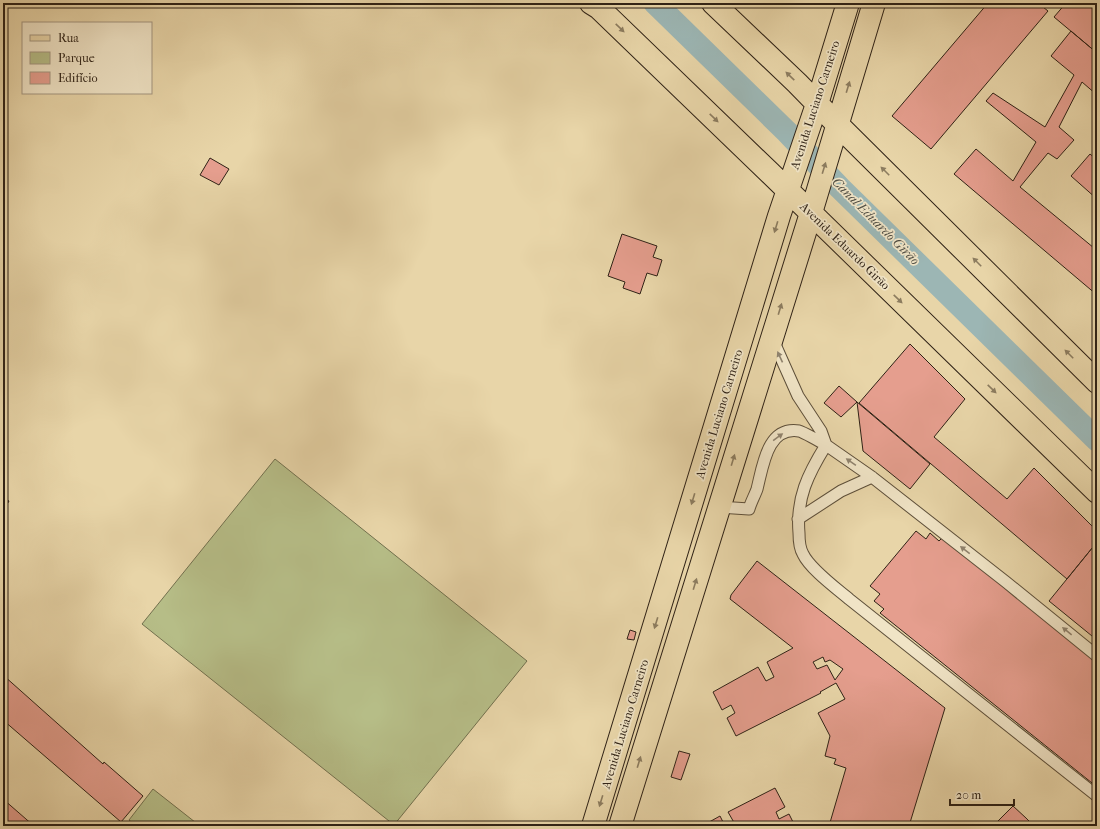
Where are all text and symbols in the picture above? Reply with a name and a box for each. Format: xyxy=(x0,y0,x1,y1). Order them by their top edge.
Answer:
legend xyxy=(22,22,152,94)
one-way arrow xyxy=(615,23,625,33)
text: Rua xyxy=(58,31,79,45)
street label: Avenida Luciano Carneiro xyxy=(787,39,842,172)
text: Parque xyxy=(58,51,95,65)
text: Edifício xyxy=(58,71,98,85)
one-way arrow xyxy=(785,71,795,81)
one-way arrow xyxy=(845,80,851,92)
one-way arrow xyxy=(709,113,719,123)
one-way arrow xyxy=(821,162,827,174)
one-way arrow xyxy=(880,166,890,176)
water label: Canal Eduardo Girão xyxy=(829,174,923,268)
street label: Avenida Eduardo Girão xyxy=(796,199,893,293)
one-way arrow xyxy=(773,222,779,234)
one-way arrow xyxy=(972,257,982,267)
one-way arrow xyxy=(893,294,903,304)
one-way arrow xyxy=(777,303,783,315)
street label: Avenida Luciano Carneiro xyxy=(692,348,745,481)
one-way arrow xyxy=(1064,349,1074,359)
one-way arrow xyxy=(777,351,783,362)
one-way arrow xyxy=(987,384,997,394)
one-way arrow xyxy=(773,433,784,441)
one-way arrow xyxy=(731,454,737,466)
one-way arrow xyxy=(846,459,856,467)
one-way arrow xyxy=(690,493,696,505)
one-way arrow xyxy=(960,546,971,555)
one-way arrow xyxy=(692,578,698,590)
one-way arrow xyxy=(653,618,659,630)
one-way arrow xyxy=(1061,627,1072,636)
street label: Avenida Luciano Carneiro xyxy=(598,658,651,791)
one-way arrow xyxy=(637,756,643,768)
scale bar xyxy=(950,781,1014,807)
text: 20 m xyxy=(956,788,981,802)
one-way arrow xyxy=(598,796,604,808)

